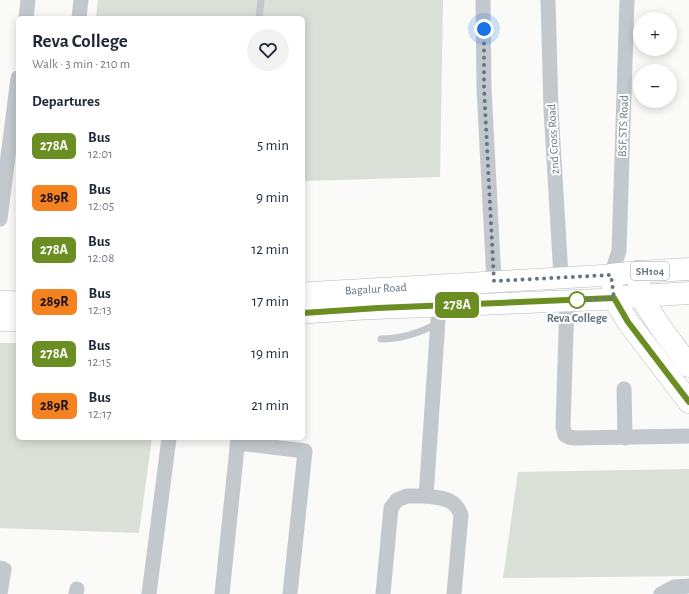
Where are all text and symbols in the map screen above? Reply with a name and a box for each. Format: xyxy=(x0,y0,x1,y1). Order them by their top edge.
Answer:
map controls xyxy=(633,12,677,108)
button: + xyxy=(633,12,677,56)
your location xyxy=(474,19,494,39)
button: heart xyxy=(247,29,289,71)
text: Reva College xyxy=(32,32,128,51)
text: Walk · 3 min · 210 m xyxy=(32,58,130,71)
button: − xyxy=(633,64,677,108)
text: Departures xyxy=(32,94,100,109)
street label: BSF STS Road xyxy=(616,95,630,157)
street label: 2nd Cross Road xyxy=(545,104,561,174)
text: Bus xyxy=(88,130,110,145)
text: 5 min xyxy=(257,138,289,153)
text: 278A xyxy=(40,139,68,153)
text: 12:01 xyxy=(88,148,113,161)
text: Bus xyxy=(89,182,111,197)
text: 9 min xyxy=(256,190,289,205)
text: 289R xyxy=(40,191,69,205)
text: 12:05 xyxy=(89,200,114,213)
text: Bus xyxy=(88,234,110,249)
text: 12 min xyxy=(251,242,289,257)
text: 278A xyxy=(40,243,68,257)
text: 12:08 xyxy=(88,252,114,265)
road number: SH104 xyxy=(631,262,669,280)
street label: Bagalur Road xyxy=(345,281,407,297)
text: Bus xyxy=(89,286,111,301)
marker: Reva College xyxy=(568,291,586,309)
line badge: 278A xyxy=(429,292,485,318)
text: 17 min xyxy=(252,294,289,309)
text: 289R xyxy=(40,295,69,309)
text: 278A xyxy=(443,298,471,312)
text: 12:13 xyxy=(89,304,112,317)
place label: Reva College xyxy=(547,312,608,324)
text: Bus xyxy=(88,338,110,353)
text: 19 min xyxy=(251,346,289,361)
text: 278A xyxy=(40,347,68,361)
text: 12:15 xyxy=(88,356,111,369)
text: Bus xyxy=(89,390,111,405)
text: 21 min xyxy=(251,398,289,413)
text: 289R xyxy=(40,399,69,413)
text: 12:17 xyxy=(89,408,112,421)

